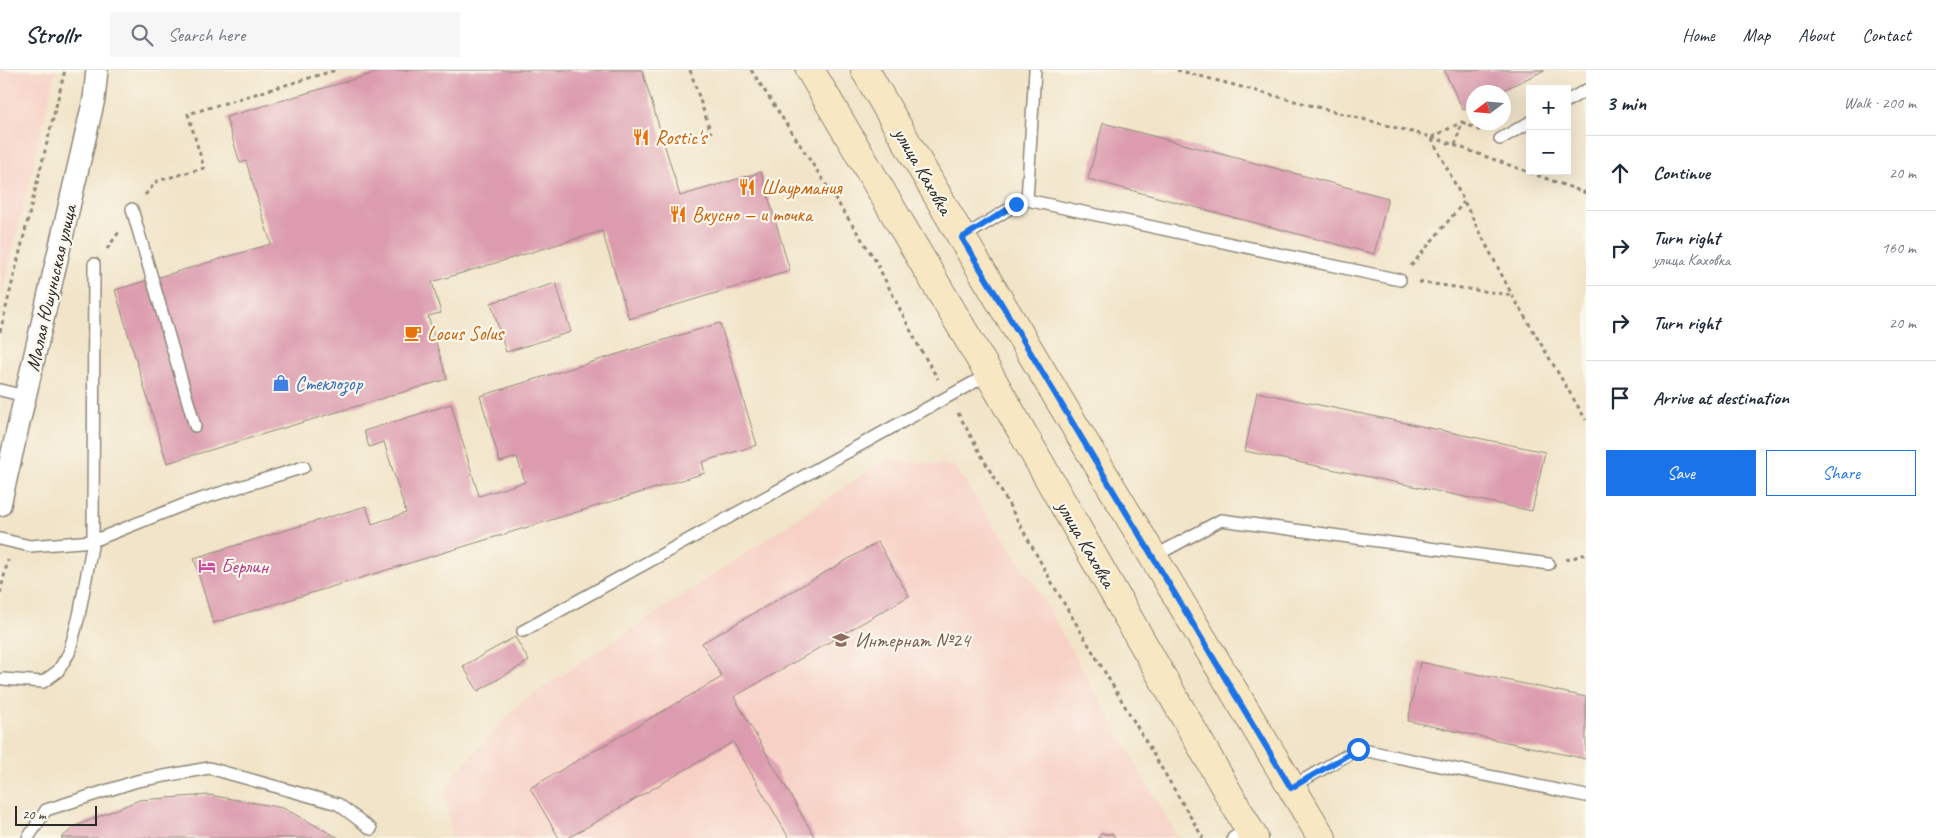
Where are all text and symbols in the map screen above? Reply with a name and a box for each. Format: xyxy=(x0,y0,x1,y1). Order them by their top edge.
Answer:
search box xyxy=(110,12,460,57)
text: Strollr xyxy=(25,20,80,50)
icon: search xyxy=(128,21,156,49)
text: Search here xyxy=(168,23,245,47)
text: Home xyxy=(1682,24,1715,46)
text: Map xyxy=(1743,24,1770,46)
text: About xyxy=(1798,24,1834,46)
text: Contact xyxy=(1862,24,1911,46)
north arrow xyxy=(1466,85,1511,130)
map controls xyxy=(1526,85,1571,175)
button: + xyxy=(1526,85,1571,130)
text: 3 min xyxy=(1606,90,1646,116)
text: Walk · 200 m xyxy=(1844,93,1916,113)
street label: улица Каховка xyxy=(888,122,959,221)
place label: Rostic's xyxy=(655,125,709,150)
restaurant icon: Rostic's xyxy=(631,127,651,147)
button: − xyxy=(1526,130,1571,175)
icon: ahead xyxy=(1606,159,1634,187)
text: Continue xyxy=(1653,161,1710,185)
text: 20 m xyxy=(1889,163,1916,183)
place label: Шаурмания xyxy=(761,175,843,200)
restaurant icon: Шаурмания xyxy=(737,177,757,197)
route end xyxy=(1005,193,1028,216)
street label: Малая Юшуньская улица xyxy=(20,201,83,374)
place label: Вкусно — и точка xyxy=(692,202,814,227)
restaurant icon: Вкусно — и точка xyxy=(668,204,688,224)
text: Turn right xyxy=(1653,226,1720,250)
icon: right xyxy=(1606,234,1634,262)
text: 160 m xyxy=(1882,238,1916,258)
text: улица Каховка xyxy=(1653,250,1730,270)
icon: right xyxy=(1606,309,1634,337)
text: Turn right xyxy=(1653,311,1720,335)
text: 20 m xyxy=(1889,313,1916,333)
place label: Locus Solus xyxy=(427,321,505,346)
cafe icon: Locus Solus xyxy=(403,323,423,343)
place label: Стеклозор xyxy=(295,371,364,397)
shop icon: Стеклозор xyxy=(271,373,291,393)
icon: arrive xyxy=(1606,384,1634,412)
text: Arrive at destination xyxy=(1653,386,1789,410)
button: Save xyxy=(1606,450,1756,496)
button: Share xyxy=(1766,450,1916,496)
street label: улица Каховка xyxy=(1051,495,1122,594)
place label: Берлин xyxy=(221,554,270,579)
hotel icon: Берлин xyxy=(197,556,217,576)
place label: Интернат №24 xyxy=(855,628,972,653)
school or university icon: Интернат №24 xyxy=(831,630,851,650)
route start xyxy=(1347,738,1370,761)
scale bar xyxy=(15,803,98,826)
text: 20 m xyxy=(22,806,46,823)

